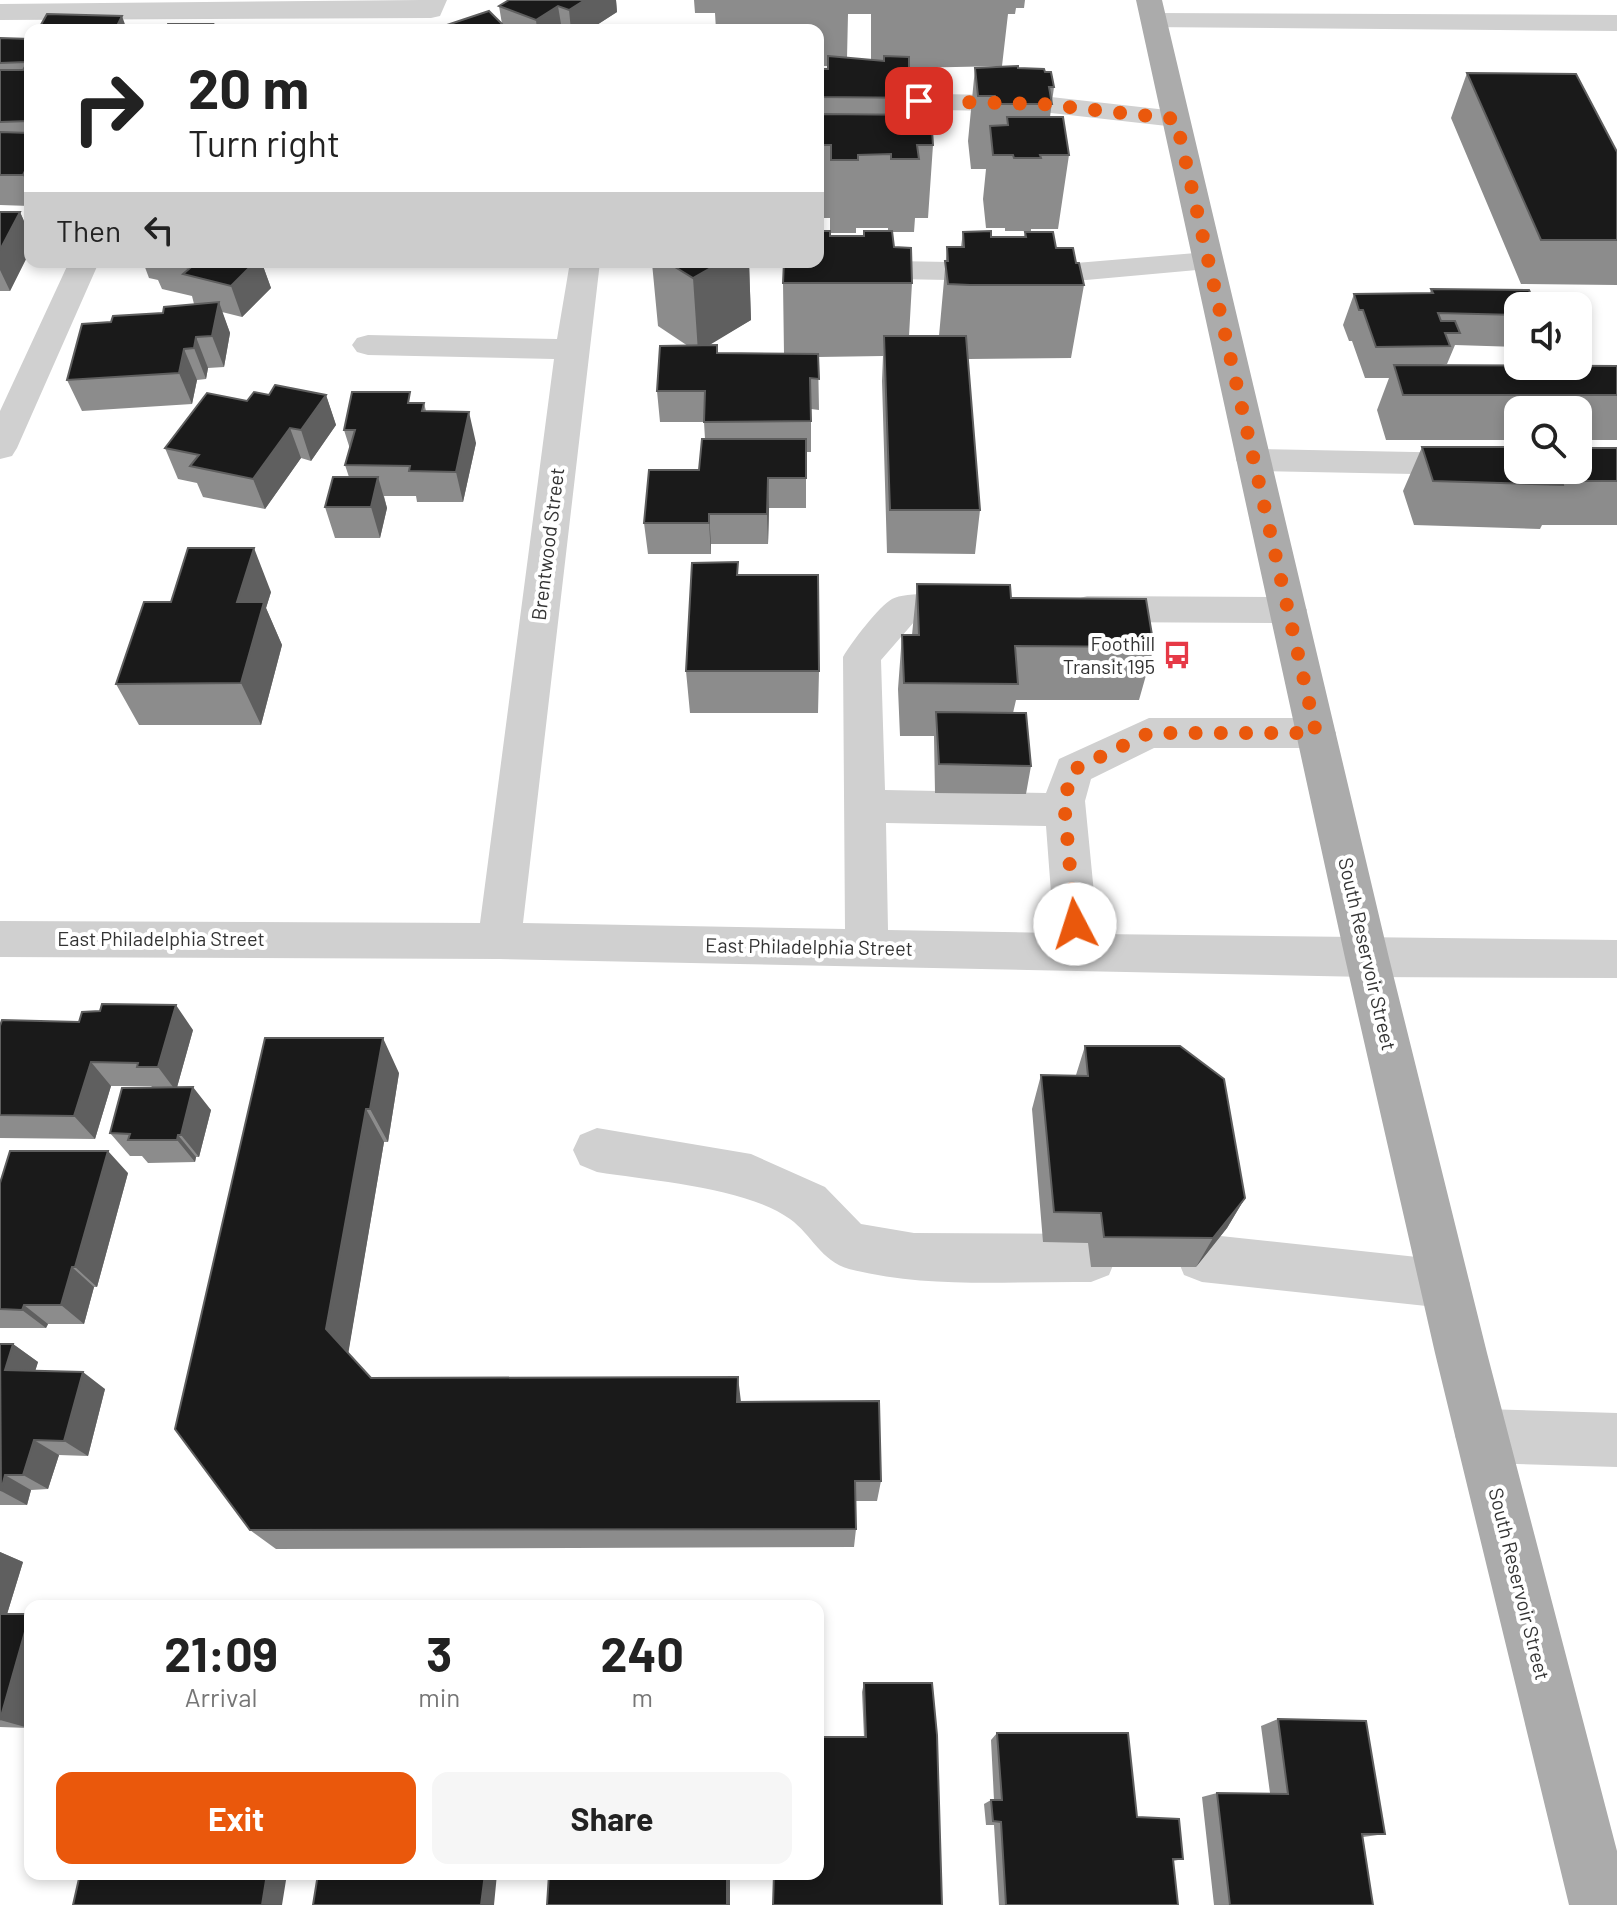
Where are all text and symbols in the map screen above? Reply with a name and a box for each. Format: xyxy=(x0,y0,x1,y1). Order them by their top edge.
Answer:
text: 20 m xyxy=(188,53,309,120)
icon: right xyxy=(56,56,160,160)
pin xyxy=(885,67,953,135)
icon: arrive xyxy=(897,79,941,123)
text: Turn right xyxy=(188,121,340,164)
icon: left xyxy=(137,208,181,252)
text: Then xyxy=(56,212,121,248)
map controls xyxy=(1504,292,1592,484)
button: sound xyxy=(1504,292,1592,380)
button: search xyxy=(1504,396,1592,484)
street label: Brentwood Street xyxy=(526,466,568,622)
place label: Foothill Transit 195 xyxy=(1063,631,1155,678)
bus stop icon: Foothill Transit 195 xyxy=(1162,640,1192,670)
street label: South Reservoir Street xyxy=(1334,855,1402,1053)
position arrow xyxy=(1033,882,1117,966)
street label: East Philadelphia Street xyxy=(57,926,265,950)
street label: East Philadelphia Street xyxy=(705,932,913,960)
street label: South Reservoir Street xyxy=(1484,1485,1555,1682)
text: 21:09 xyxy=(164,1624,278,1682)
text: 3 xyxy=(426,1624,452,1682)
text: 240 xyxy=(601,1624,684,1682)
text: Arrival xyxy=(185,1681,257,1712)
text: min xyxy=(418,1681,460,1712)
text: m xyxy=(631,1681,653,1712)
button: Exit xyxy=(56,1772,416,1864)
button: Share xyxy=(432,1772,792,1864)

